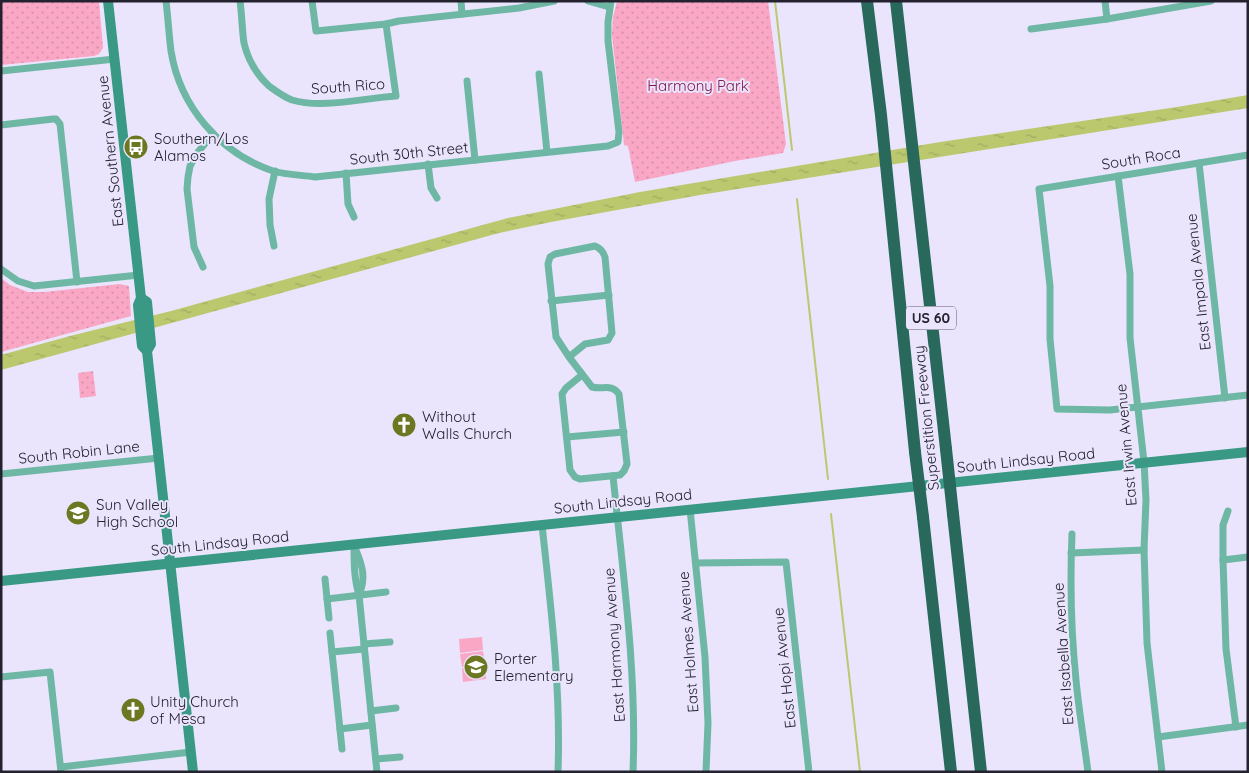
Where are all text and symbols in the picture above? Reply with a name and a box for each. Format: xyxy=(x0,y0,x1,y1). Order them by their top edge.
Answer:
street label: South Rico xyxy=(311,74,385,98)
street label: East Southern Avenue xyxy=(93,75,127,227)
park label: Harmony Park xyxy=(647,76,749,95)
place label: Southern/Los Alamos xyxy=(154,129,248,165)
bus stop icon: Southern/Los Alamos xyxy=(123,134,149,160)
street label: South 30th Street xyxy=(349,137,469,169)
street label: South Roca xyxy=(1100,142,1182,174)
street label: East Impala Avenue xyxy=(1181,213,1215,351)
road number: US 60 xyxy=(906,306,956,330)
street label: Superstition Freeway xyxy=(909,345,943,491)
street label: East Irwin Avenue xyxy=(1111,383,1141,507)
place label: Without Walls Church xyxy=(422,407,512,443)
church icon: Without Walls Church xyxy=(391,412,417,438)
street label: South Robin Lane xyxy=(17,436,141,468)
street label: South Lindsay Road xyxy=(956,443,1096,477)
street label: South Lindsay Road xyxy=(553,484,693,518)
place label: Sun Valley High School xyxy=(96,495,178,531)
school or university icon: Sun Valley High School xyxy=(65,500,91,526)
street label: South Lindsay Road xyxy=(150,526,290,560)
street label: East Harmony Avenue xyxy=(599,567,629,723)
street label: East Holmes Avenue xyxy=(674,571,702,713)
street label: East Isabella Avenue xyxy=(1049,582,1077,726)
street label: East Hopi Avenue xyxy=(768,607,800,729)
place label: Porter Elementary xyxy=(494,649,574,685)
school or university icon: Porter Elementary xyxy=(463,654,489,680)
place label: Unity Church of Mesa xyxy=(150,692,239,728)
church icon: Unity Church of Mesa xyxy=(120,697,146,723)

